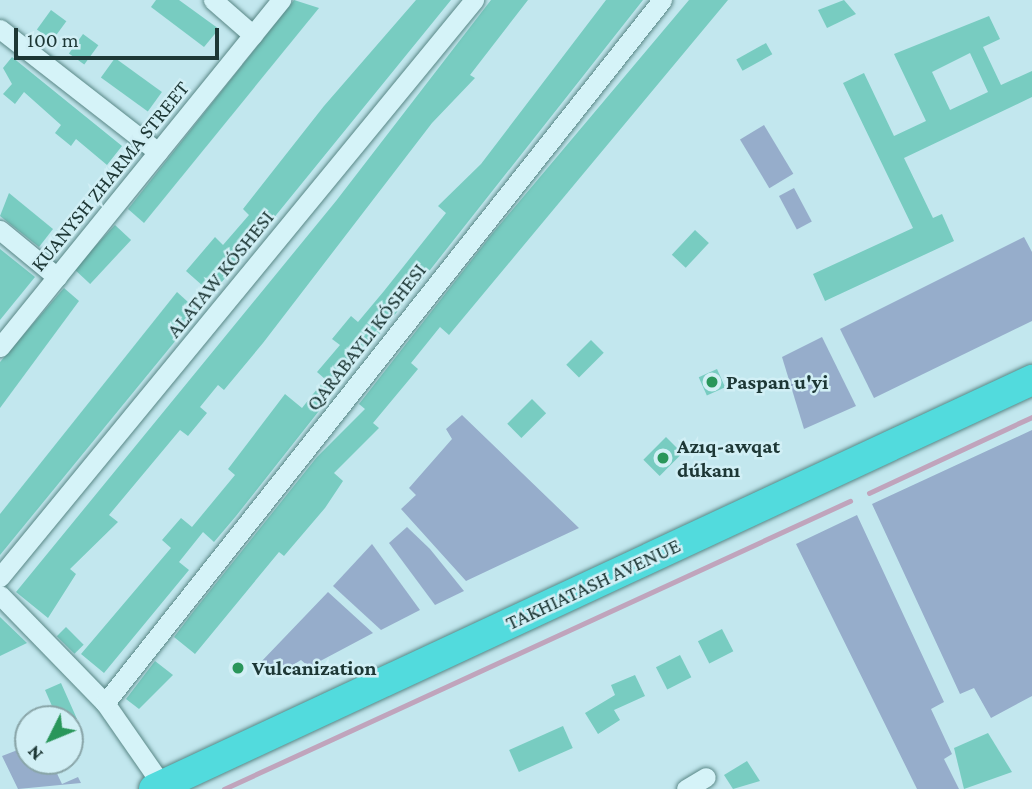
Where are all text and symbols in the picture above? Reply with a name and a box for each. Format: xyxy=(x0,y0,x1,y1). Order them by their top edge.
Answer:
scale bar xyxy=(18,14,222,58)
text: 100 m xyxy=(27,28,79,52)
street label: KUANYSH ZHARMA STREET xyxy=(25,76,195,276)
street label: ALATAW KÓSHESI xyxy=(161,205,279,343)
street label: QARABAYLI KÓSHESI xyxy=(301,258,431,416)
place label: Paspan u'yi xyxy=(726,369,828,395)
marker: Paspan u'yi xyxy=(704,374,720,390)
place label: Azıq-awqat dúkanı xyxy=(677,433,780,483)
marker: Azıq-awqat dúkanı xyxy=(655,450,671,466)
street label: TAKHIATASH AVENUE xyxy=(502,532,684,636)
place label: Vulcanization xyxy=(252,655,376,681)
marker: Vulcanization xyxy=(230,660,246,676)
north arrow xyxy=(14,705,84,775)
text: N xyxy=(23,741,47,765)

